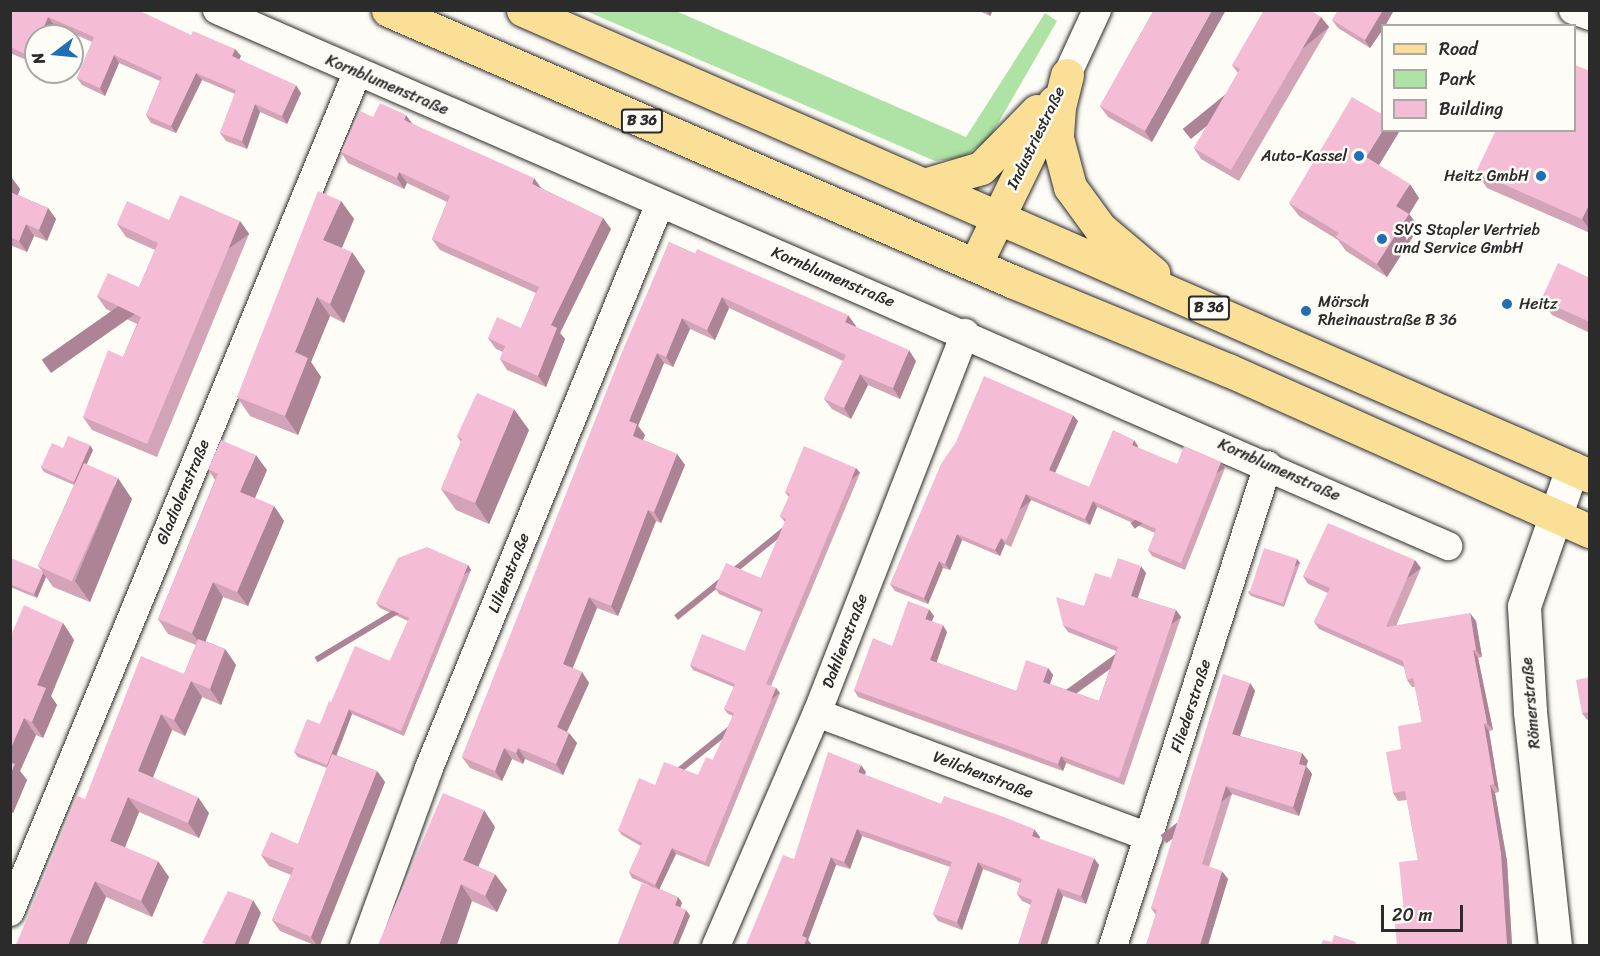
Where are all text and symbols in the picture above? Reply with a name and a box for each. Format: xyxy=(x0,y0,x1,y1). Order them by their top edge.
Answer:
north arrow xyxy=(24,24,84,84)
legend xyxy=(1381,24,1576,132)
text: Road xyxy=(1439,33,1478,65)
text: N xyxy=(23,49,54,68)
street label: Kornblumenstraße xyxy=(323,50,451,120)
text: Park xyxy=(1439,63,1476,95)
street label: Industriestraße xyxy=(1003,84,1069,192)
text: Building xyxy=(1439,93,1503,125)
road number: B 36 xyxy=(620,109,664,133)
place label: Auto-Kassel xyxy=(1261,146,1347,166)
marker: Auto-Kassel xyxy=(1352,149,1366,163)
place label: Heitz GmbH xyxy=(1444,166,1529,186)
marker: Heitz GmbH xyxy=(1534,169,1548,183)
place label: SVS Stapler Vertrieb und Service GmbH xyxy=(1394,220,1541,258)
marker: SVS Stapler Vertrieb und Service GmbH xyxy=(1375,232,1389,246)
street label: Kornblumenstraße xyxy=(769,242,897,312)
place label: Mörsch Rheinaustraße B 36 xyxy=(1318,292,1457,330)
place label: Heitz xyxy=(1519,294,1558,314)
road number: B 36 xyxy=(1186,296,1232,320)
marker: Heitz xyxy=(1500,297,1514,311)
marker: Mörsch Rheinaustraße B 36 xyxy=(1299,304,1313,318)
street label: Kornblumenstraße xyxy=(1215,434,1343,506)
street label: Gladiolenstraße xyxy=(152,437,214,547)
street label: Lilienstraße xyxy=(484,530,534,616)
street label: Dahlienstraße xyxy=(818,591,872,691)
street label: Römerstraße xyxy=(1517,656,1545,750)
street label: Fliederstraße xyxy=(1167,657,1215,755)
street label: Veilchenstraße xyxy=(930,747,1036,803)
scale bar xyxy=(1384,893,1466,931)
text: 20 m xyxy=(1392,899,1432,931)

